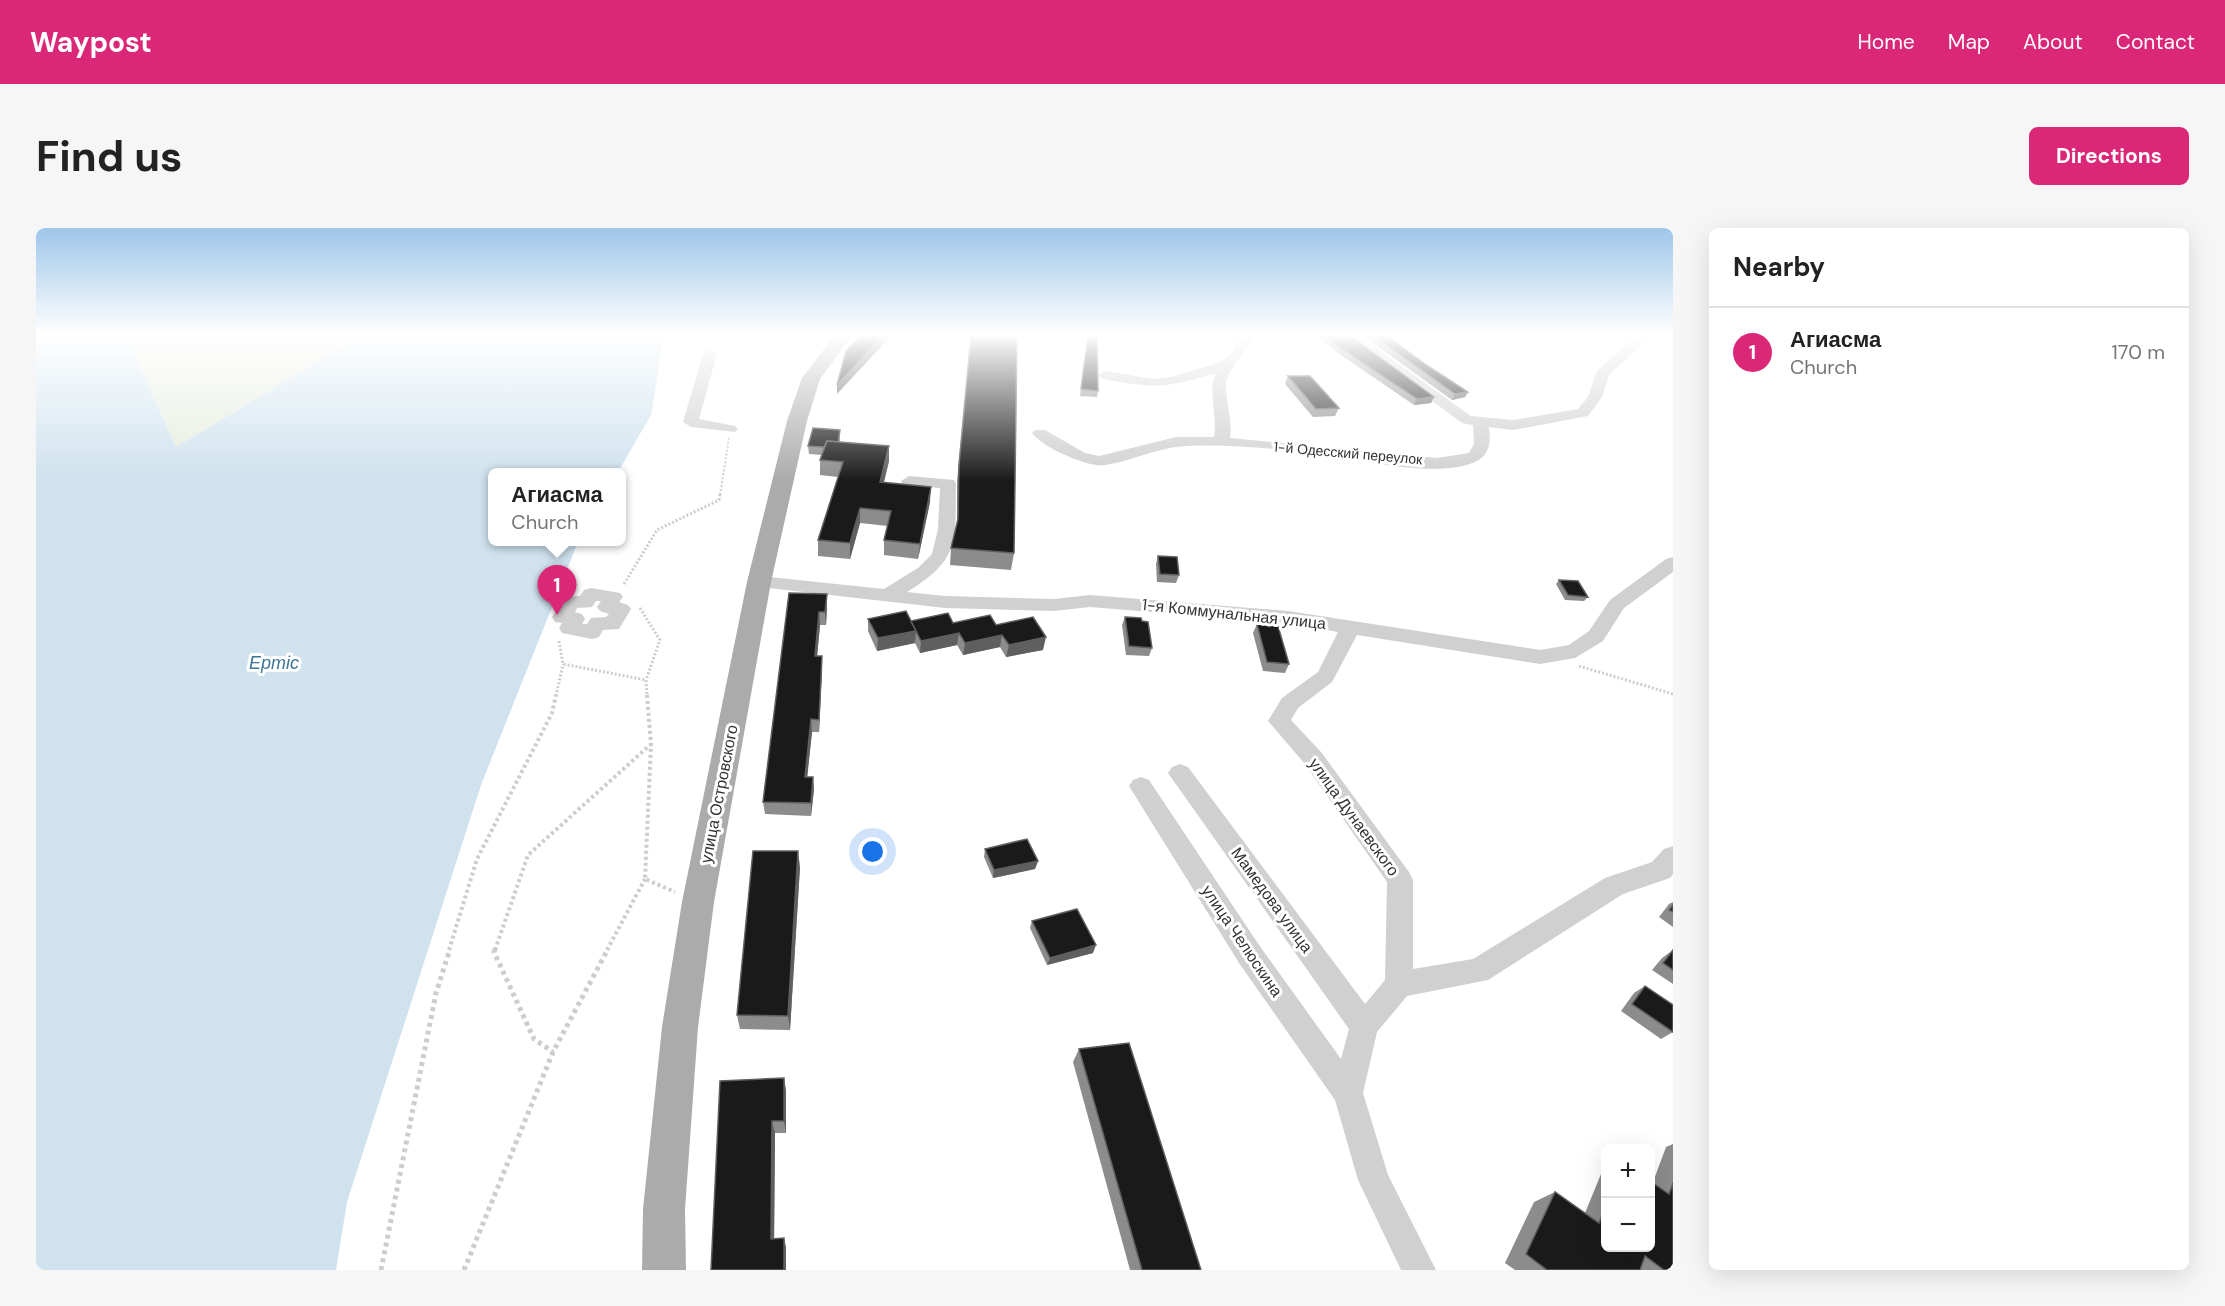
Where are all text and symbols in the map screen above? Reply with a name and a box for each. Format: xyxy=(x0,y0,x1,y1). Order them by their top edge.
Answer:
text: Waypost xyxy=(30,24,152,61)
text: Home xyxy=(1857,28,1915,56)
text: Map xyxy=(1948,28,1990,56)
text: About xyxy=(2023,28,2083,56)
text: Contact xyxy=(2116,28,2195,56)
button: Directions xyxy=(2029,127,2189,185)
text: Find us xyxy=(36,129,182,184)
text: Nearby xyxy=(1733,250,1825,284)
text: Агиасма xyxy=(1790,325,1881,354)
text: 1 xyxy=(1749,339,1756,365)
text: 170 m xyxy=(2112,339,2165,365)
text: Church xyxy=(1790,354,1857,380)
street label: 1-й Одесский переулок xyxy=(1273,438,1424,469)
popup xyxy=(488,468,626,546)
text: Агиасма xyxy=(511,480,603,509)
text: Church xyxy=(511,509,579,535)
pin: 1 xyxy=(538,566,576,615)
street label: 1-я Коммунальная улица xyxy=(1141,594,1327,634)
water label: Ертіс xyxy=(249,651,299,675)
street label: улица Островского xyxy=(695,723,743,865)
street label: улица Дунаевского xyxy=(1304,754,1404,880)
your location xyxy=(858,837,887,866)
street label: Мамедова улица xyxy=(1227,843,1317,957)
street label: улица Челюскина xyxy=(1197,881,1287,1001)
map controls xyxy=(1601,1144,1655,1252)
button: + xyxy=(1601,1144,1655,1198)
button: − xyxy=(1601,1198,1655,1252)

